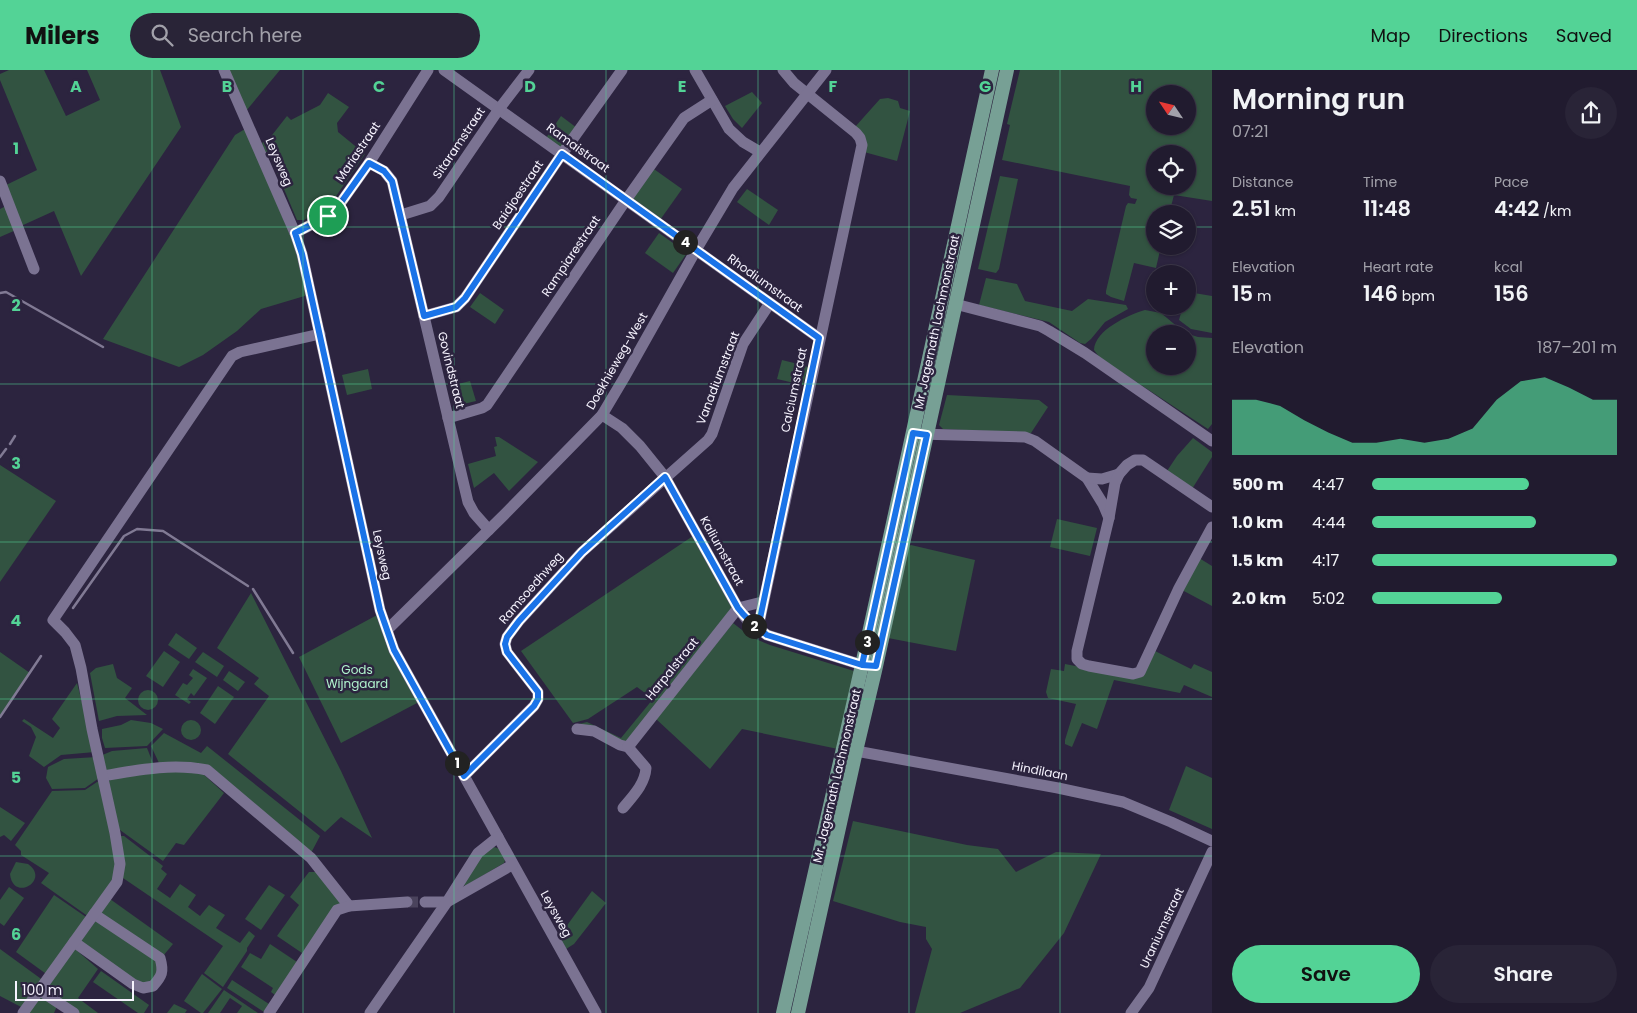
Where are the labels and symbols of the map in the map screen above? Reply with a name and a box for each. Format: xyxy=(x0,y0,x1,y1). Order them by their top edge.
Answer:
text: A xyxy=(70,75,82,98)
text: B xyxy=(222,75,232,98)
text: C xyxy=(373,75,385,98)
text: D xyxy=(524,75,536,98)
text: E xyxy=(678,75,686,98)
text: F xyxy=(829,75,838,98)
text: G xyxy=(979,75,991,98)
text: H xyxy=(1130,75,1142,98)
north arrow xyxy=(1146,85,1196,135)
street label: Sitaramstraat xyxy=(428,104,489,182)
street label: Mariastraat xyxy=(331,118,384,185)
street label: Ramaistraat xyxy=(543,119,613,176)
street label: Leysweg xyxy=(262,135,297,189)
text: 1 xyxy=(13,137,19,160)
street label: Baidjoestraat xyxy=(488,157,547,233)
pin xyxy=(307,195,349,237)
street label: Rampiarestraat xyxy=(537,212,604,300)
pin: 4 xyxy=(672,230,698,254)
street label: Mr. Jagernath Lachmonstraat xyxy=(910,233,963,411)
street label: Rhodiumstraat xyxy=(724,249,806,316)
text: 2 xyxy=(11,294,21,317)
street label: Doekhieweg-West xyxy=(582,309,651,412)
street label: Vanadiumstraat xyxy=(692,329,743,427)
street label: Govindstraat xyxy=(434,330,469,410)
street label: Calciumstraat xyxy=(776,346,811,434)
text: 3 xyxy=(11,452,21,475)
street label: Kaliumstraat xyxy=(696,513,749,589)
street label: Leysweg xyxy=(369,528,396,582)
street label: Ramsoedhweg xyxy=(495,548,567,627)
text: 4 xyxy=(11,609,22,632)
pin: 2 xyxy=(742,614,766,638)
pin: 3 xyxy=(854,630,880,654)
street label: Harpalstraat xyxy=(641,634,702,703)
park label: Gods Wijngaard xyxy=(326,661,388,692)
street label: Mr. Jagernath Lachmonstraat xyxy=(808,687,865,864)
pin: 1 xyxy=(444,750,470,776)
street label: Hindilaan xyxy=(1011,757,1070,784)
text: 5 xyxy=(11,766,21,789)
street label: Uraniumstraat xyxy=(1135,885,1188,971)
street label: Leysweg xyxy=(537,887,576,940)
text: 6 xyxy=(11,923,21,946)
scale bar xyxy=(15,978,134,1001)

